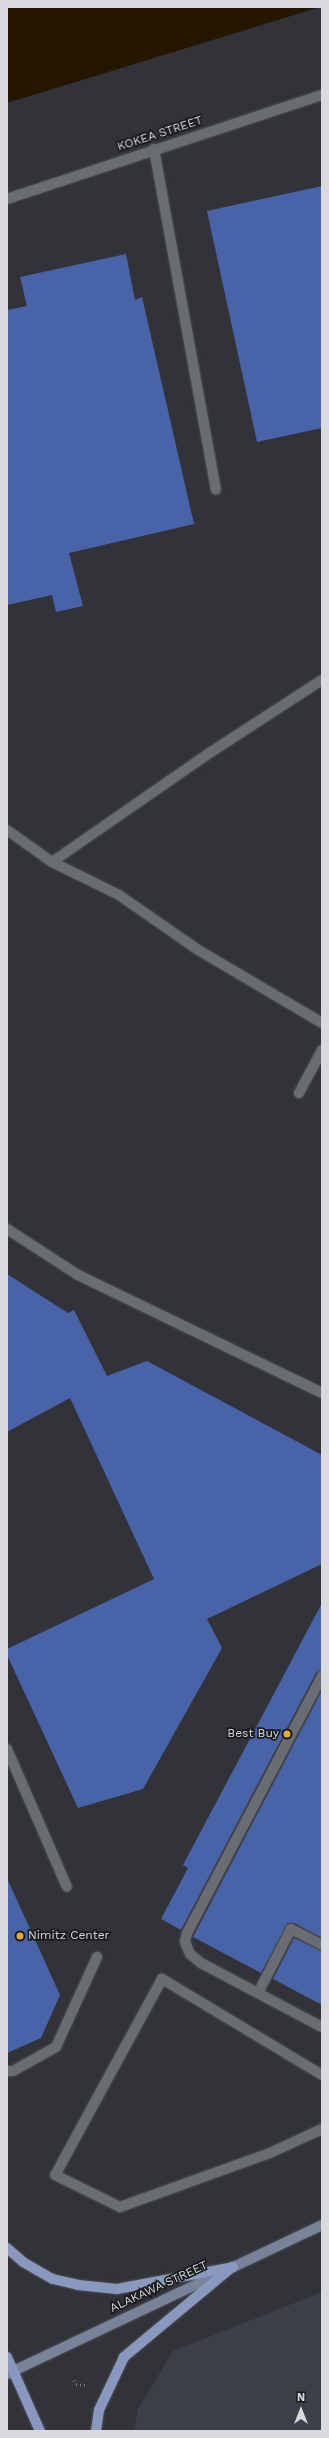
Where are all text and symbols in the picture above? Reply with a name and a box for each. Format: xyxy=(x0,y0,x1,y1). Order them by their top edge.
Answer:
street label: KOKEA STREET xyxy=(115,113,205,155)
place label: Best Buy xyxy=(227,1727,279,1741)
marker: Best Buy xyxy=(282,1729,292,1739)
place label: Nimitz Center xyxy=(28,1929,110,1943)
marker: Nimitz Center xyxy=(15,1931,25,1941)
street label: ALAKAWA STREET xyxy=(108,2258,210,2316)
north arrow xyxy=(281,2390,321,2430)
text: N xyxy=(297,2391,305,2404)

